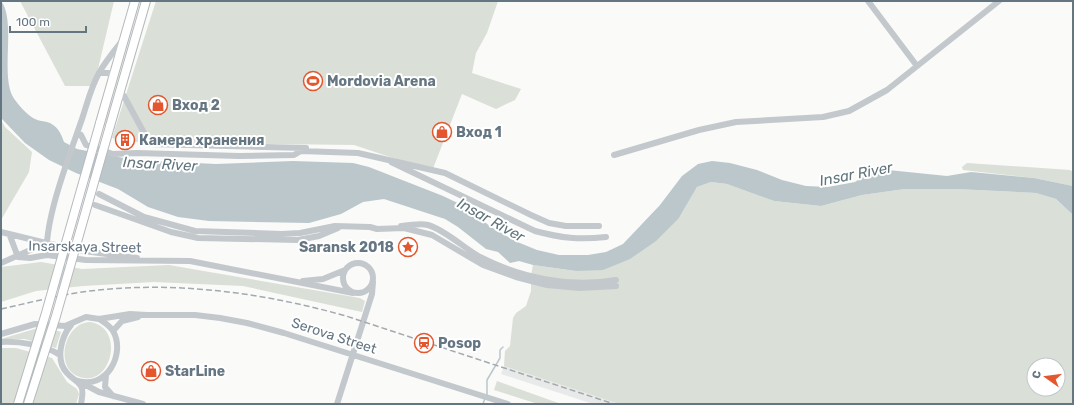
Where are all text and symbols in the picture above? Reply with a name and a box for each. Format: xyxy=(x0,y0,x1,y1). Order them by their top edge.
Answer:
scale bar xyxy=(10,8,86,34)
text: 100 m xyxy=(16,15,50,29)
sports icon: Mordovia Arena xyxy=(302,70,324,92)
place label: Mordovia Arena xyxy=(327,73,436,90)
shop icon: Вход 2 xyxy=(147,94,169,116)
place label: Вход 2 xyxy=(172,97,220,114)
shop icon: Вход 1 xyxy=(431,121,453,143)
place label: Вход 1 xyxy=(456,124,502,141)
building icon: Камера хранения xyxy=(114,129,136,151)
place label: Камера хранения xyxy=(139,132,265,149)
water label: Insar River xyxy=(122,153,199,175)
water label: Insar River xyxy=(818,158,895,190)
water label: Insar River xyxy=(454,194,529,247)
place icon: Saransk 2018 xyxy=(397,236,419,258)
street label: Insarskaya Street xyxy=(28,238,142,256)
place label: Saransk 2018 xyxy=(299,239,394,256)
street label: Serova Street xyxy=(289,314,379,358)
station icon: Posop xyxy=(413,332,435,354)
place label: Posop xyxy=(438,335,481,352)
north arrow xyxy=(1026,357,1066,397)
shop icon: StarLine xyxy=(140,360,162,382)
place label: StarLine xyxy=(165,363,225,380)
text: С xyxy=(1030,369,1044,380)

